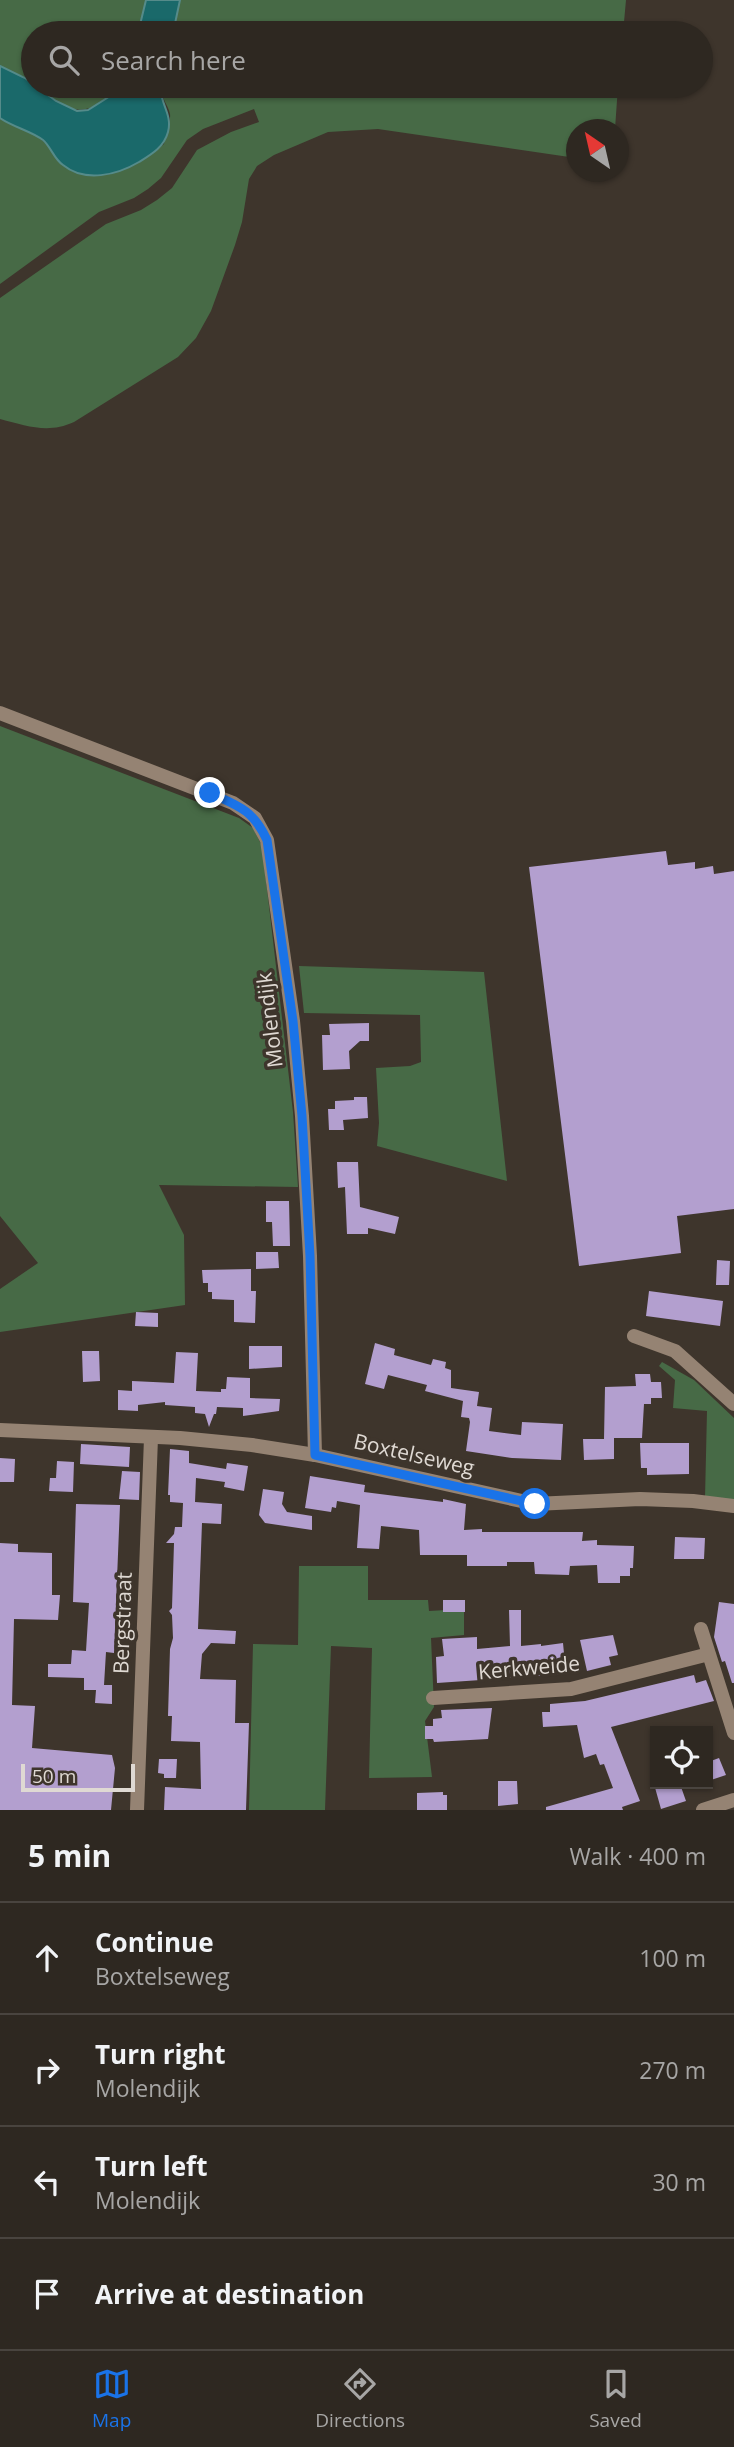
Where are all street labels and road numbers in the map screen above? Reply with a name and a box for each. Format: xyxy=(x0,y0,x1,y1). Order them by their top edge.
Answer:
street label: Molendijk xyxy=(249,971,289,1069)
street label: Boxtelseweg xyxy=(351,1427,477,1482)
street label: Bergstraat xyxy=(106,1571,138,1675)
street label: Kerkweide xyxy=(477,1649,581,1685)

